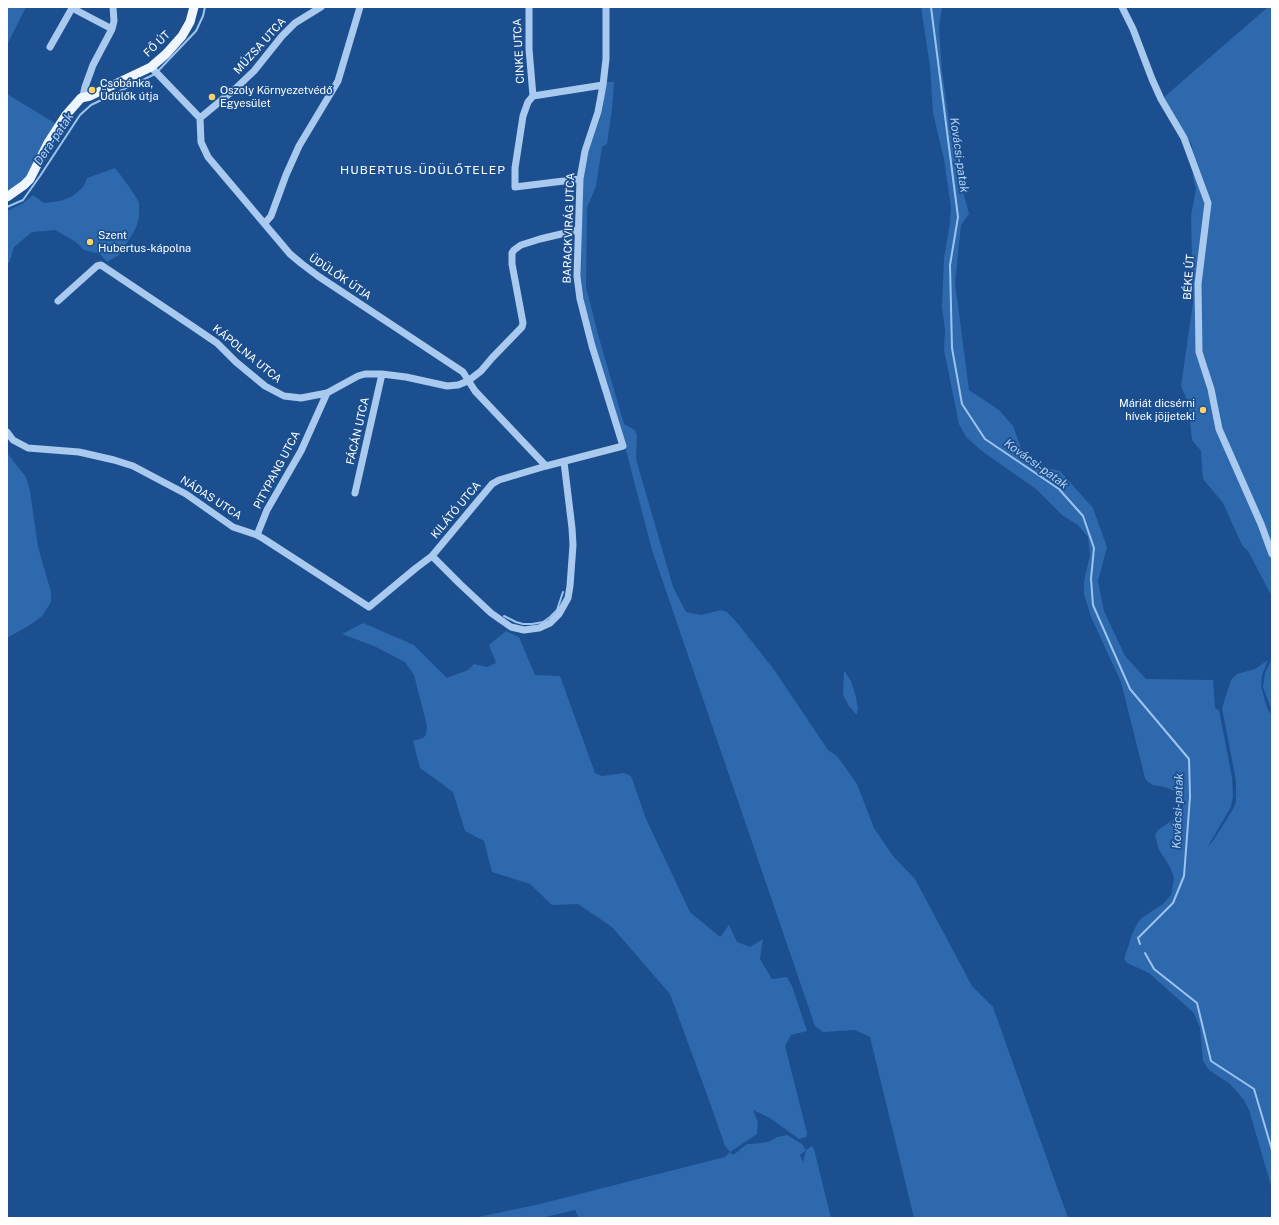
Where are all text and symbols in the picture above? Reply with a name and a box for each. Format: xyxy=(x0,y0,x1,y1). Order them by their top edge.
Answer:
street label: MÚZSA UTCA xyxy=(231,15,289,77)
street label: CINKE UTCA xyxy=(511,18,527,84)
street label: FŐ ÚT xyxy=(141,28,173,60)
place label: Csobánka, Üdülők útja xyxy=(100,77,159,103)
place label: Oszoly Környezetvédő Egyesület xyxy=(220,84,332,110)
marker: Csobánka, Üdülők útja xyxy=(87,85,97,95)
marker: Oszoly Környezetvédő Egyesület xyxy=(207,92,217,102)
water label: Dera-patak xyxy=(31,110,77,168)
water label: Kovácsi-patak xyxy=(947,116,971,194)
district label: HUBERTUS-ÜDÜLŐTELEP xyxy=(340,163,506,177)
street label: BARACKVIRÁG UTCA xyxy=(560,172,578,284)
place label: Szent Hubertus-kápolna xyxy=(98,229,191,255)
marker: Szent Hubertus-kápolna xyxy=(85,237,95,247)
street label: ÜDÜLŐK ÚTJA xyxy=(306,251,374,303)
street label: BÉKE ÚT xyxy=(1181,254,1197,300)
street label: KÁPOLNA UTCA xyxy=(210,322,284,386)
street label: FÁCÁN UTCA xyxy=(344,396,372,466)
place label: Máriát dicsérni hívek jöjjetek! xyxy=(1119,397,1195,423)
marker: Máriát dicsérni hívek jöjjetek! xyxy=(1198,405,1208,415)
street label: PITYPANG UTCA xyxy=(251,429,303,511)
water label: Kovácsi-patak xyxy=(1001,436,1071,492)
street label: NÁDAS UTCA xyxy=(178,473,244,523)
street label: KILÁTÓ UTCA xyxy=(428,479,484,541)
water label: Kovácsi-patak xyxy=(1169,773,1187,849)

